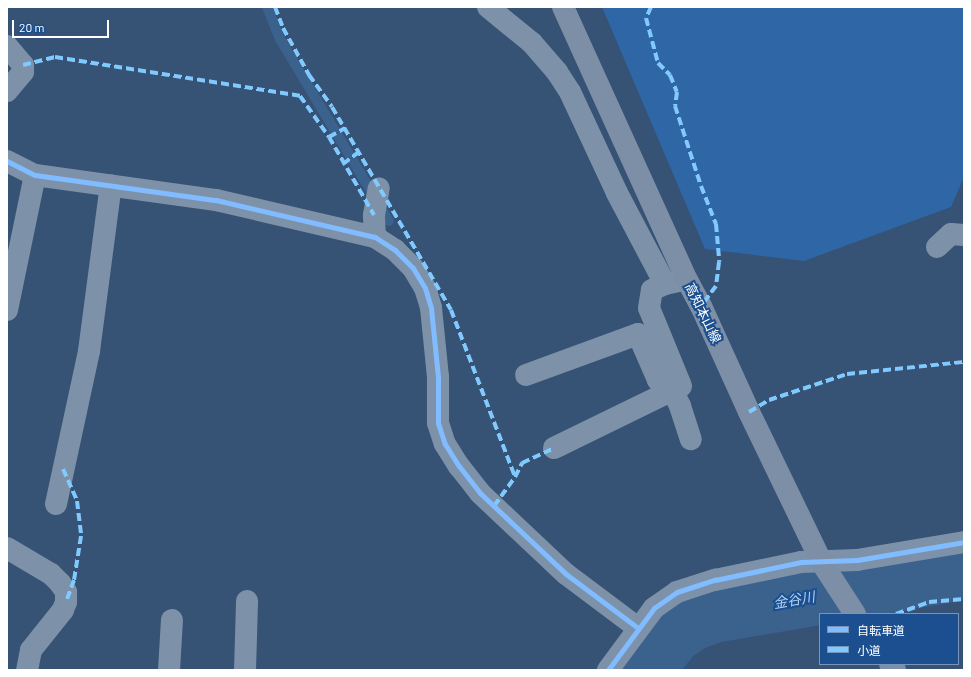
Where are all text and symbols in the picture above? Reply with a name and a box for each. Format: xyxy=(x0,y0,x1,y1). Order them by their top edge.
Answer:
scale bar xyxy=(14,12,111,38)
text: 20 m xyxy=(19,20,45,34)
street label: 高知本山線 xyxy=(682,280,724,346)
water label: 金谷川 xyxy=(772,588,816,612)
legend xyxy=(819,613,959,665)
text: 自転車道 xyxy=(857,623,905,637)
text: 小道 xyxy=(857,643,881,657)

